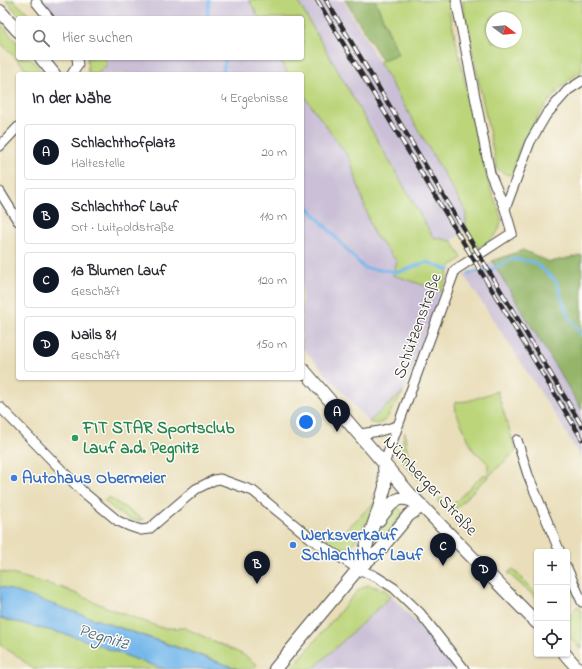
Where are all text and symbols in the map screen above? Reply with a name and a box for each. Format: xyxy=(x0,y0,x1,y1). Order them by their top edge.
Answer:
north arrow xyxy=(486,12,522,48)
search box xyxy=(16,16,304,60)
icon: search xyxy=(30,27,52,49)
text: Hier suchen xyxy=(62,27,133,49)
text: In der Nähe xyxy=(32,86,111,111)
text: 4 Ergebnisse xyxy=(221,89,288,108)
text: Schlachthofplatz xyxy=(71,132,175,154)
text: A xyxy=(42,143,50,162)
text: 20 m xyxy=(262,143,287,162)
text: Haltestelle xyxy=(71,154,125,173)
text: Schlachthof Lauf xyxy=(71,196,179,218)
text: B xyxy=(42,207,50,226)
text: 110 m xyxy=(260,207,287,226)
text: Ort · Luitpoldstraße xyxy=(71,218,174,237)
text: 1a Blumen Lauf xyxy=(71,260,167,282)
street label: Schützenstraße xyxy=(387,270,449,382)
text: C xyxy=(42,271,50,290)
text: 120 m xyxy=(257,271,287,290)
text: Geschäft xyxy=(71,282,120,301)
text: Nails 81 xyxy=(71,324,116,346)
text: D xyxy=(41,335,51,354)
text: 150 m xyxy=(256,335,287,354)
text: Geschäft xyxy=(71,346,120,365)
pin: A xyxy=(324,399,350,432)
your location xyxy=(296,412,316,432)
place label: FIT STAR Sportsclub Lauf a.d. Pegnitz xyxy=(82,416,234,463)
street label: Nürnberger Straße xyxy=(375,430,483,543)
marker: FIT STAR Sportsclub Lauf a.d. Pegnitz xyxy=(70,433,80,443)
place label: Autohaus Obermeier xyxy=(22,466,167,491)
marker: Autohaus Obermeier xyxy=(9,473,19,483)
place label: Werksverkauf Schlachthof Lauf xyxy=(301,523,424,568)
pin: C xyxy=(430,533,456,566)
marker: Werksverkauf Schlachthof Lauf xyxy=(288,540,298,550)
map controls xyxy=(534,549,570,657)
button: + xyxy=(534,549,570,585)
pin: B xyxy=(244,551,270,584)
pin: D xyxy=(471,556,497,589)
button: − xyxy=(534,585,570,621)
water label: Pegnitz xyxy=(75,618,133,658)
button: locate xyxy=(534,621,570,657)

